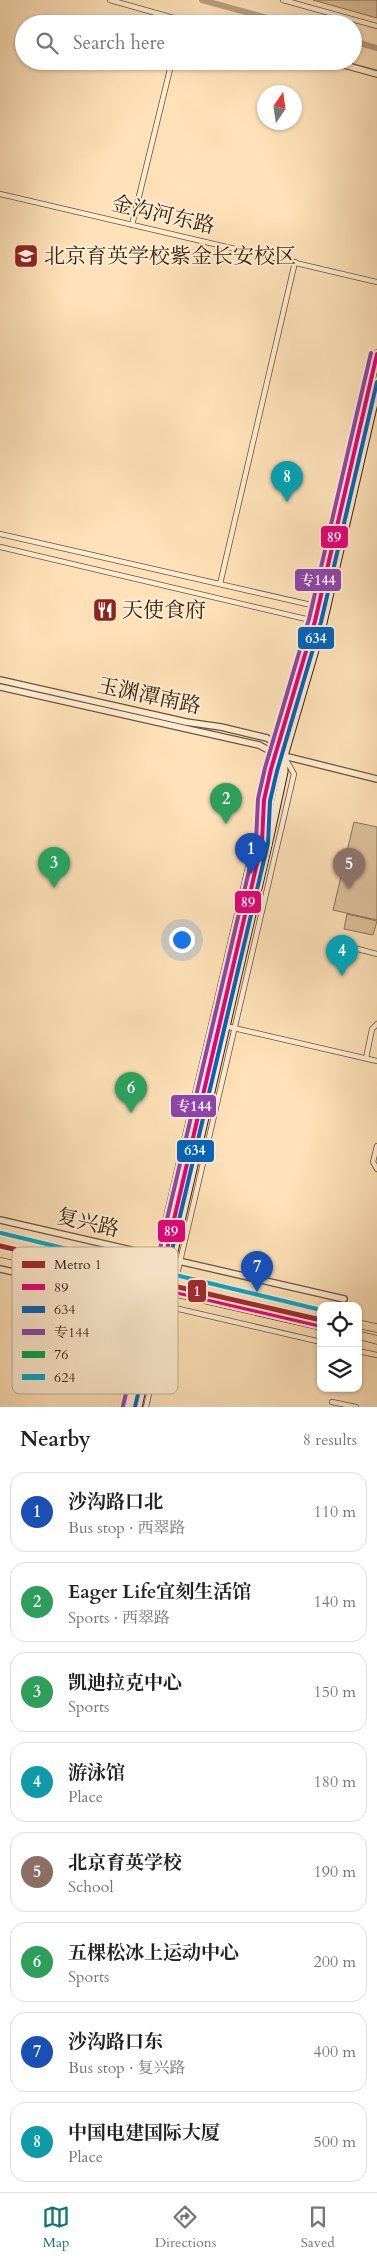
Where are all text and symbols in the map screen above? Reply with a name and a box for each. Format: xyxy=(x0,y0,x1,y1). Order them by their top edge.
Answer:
search box xyxy=(15,15,362,70)
icon: search xyxy=(33,29,61,57)
text: Search here xyxy=(73,30,165,56)
north arrow xyxy=(257,85,302,130)
street label: 金沟河东路 xyxy=(109,189,217,241)
place label: 北京育英学校紫金长安校区 xyxy=(44,242,296,271)
school or university icon: 北京育英学校紫金长安校区 xyxy=(13,243,39,269)
pin: 8 xyxy=(271,461,303,502)
line badge: 89 xyxy=(320,525,349,549)
text: 89 xyxy=(327,528,341,547)
line badge: 专144 xyxy=(294,568,342,592)
text: 专144 xyxy=(300,571,336,590)
place label: 天使食府 xyxy=(122,596,206,625)
restaurant icon: 天使食府 xyxy=(92,597,118,623)
line badge: 634 xyxy=(297,626,335,650)
text: 634 xyxy=(305,629,327,648)
street label: 玉渊潭南路 xyxy=(95,671,203,721)
pin: 2 xyxy=(210,783,242,824)
pin: 1 xyxy=(235,833,267,874)
pin: 3 xyxy=(38,847,70,888)
pin: 5 xyxy=(333,848,365,889)
line badge: 89 xyxy=(234,890,262,914)
text: 89 xyxy=(241,893,255,912)
your location xyxy=(169,927,195,953)
pin: 4 xyxy=(326,935,358,976)
pin: 6 xyxy=(115,1072,147,1113)
line badge: 专144 xyxy=(170,1094,217,1118)
text: 专144 xyxy=(176,1097,212,1116)
line badge: 634 xyxy=(176,1139,215,1163)
text: 634 xyxy=(184,1141,206,1160)
street label: 复兴路 xyxy=(54,1202,122,1244)
line badge: 89 xyxy=(157,1219,186,1243)
text: 89 xyxy=(164,1222,178,1241)
legend xyxy=(12,1247,178,1394)
pin: 7 xyxy=(241,1251,273,1292)
text: Metro 1 xyxy=(54,1255,102,1274)
text: 89 xyxy=(54,1278,68,1297)
line badge: 1 xyxy=(187,1279,207,1303)
text: 1 xyxy=(193,1282,201,1301)
text: 634 xyxy=(54,1300,76,1319)
map controls xyxy=(317,1302,362,1392)
button: locate xyxy=(317,1302,362,1347)
text: 专144 xyxy=(54,1323,90,1342)
text: 76 xyxy=(54,1345,68,1364)
button: layers xyxy=(317,1347,362,1392)
text: 624 xyxy=(54,1368,76,1387)
text: Nearby xyxy=(20,1425,91,1454)
text: 8 results xyxy=(303,1429,357,1451)
text: 沙沟路口北 xyxy=(68,1489,163,1515)
text: 1 xyxy=(33,1501,41,1523)
text: 110 m xyxy=(314,1501,356,1523)
text: Bus stop · 西翠路 xyxy=(68,1517,186,1539)
text: Eager Life宜刻生活馆 xyxy=(68,1579,251,1605)
text: 2 xyxy=(33,1591,41,1613)
text: 140 m xyxy=(314,1591,356,1613)
text: Sports · 西翠路 xyxy=(68,1607,170,1629)
text: 凯迪拉克中心 xyxy=(68,1670,182,1696)
text: 3 xyxy=(33,1681,41,1703)
text: 150 m xyxy=(314,1681,356,1703)
text: Sports xyxy=(68,1696,109,1718)
text: 游泳馆 xyxy=(68,1760,125,1786)
text: 4 xyxy=(33,1771,41,1793)
text: 180 m xyxy=(314,1771,356,1793)
text: Place xyxy=(68,1786,103,1808)
text: 北京育英学校 xyxy=(68,1850,182,1876)
text: 5 xyxy=(33,1861,41,1883)
text: 190 m xyxy=(314,1861,356,1883)
text: School xyxy=(68,1876,113,1898)
text: 五棵松冰上运动中心 xyxy=(68,1940,239,1966)
text: 6 xyxy=(33,1951,41,1973)
text: 200 m xyxy=(314,1951,356,1973)
text: Sports xyxy=(68,1966,109,1988)
text: 沙沟路口东 xyxy=(68,2029,163,2055)
text: 7 xyxy=(33,2041,41,2063)
text: 400 m xyxy=(314,2041,356,2063)
text: Bus stop · 复兴路 xyxy=(68,2057,186,2079)
text: 中国电建国际大厦 xyxy=(68,2120,220,2146)
text: 8 xyxy=(33,2131,41,2153)
text: 500 m xyxy=(314,2131,356,2153)
text: Place xyxy=(68,2146,103,2168)
tab: Map xyxy=(42,2203,70,2252)
tab: Directions xyxy=(155,2203,216,2252)
tab: Saved xyxy=(301,2203,335,2252)

